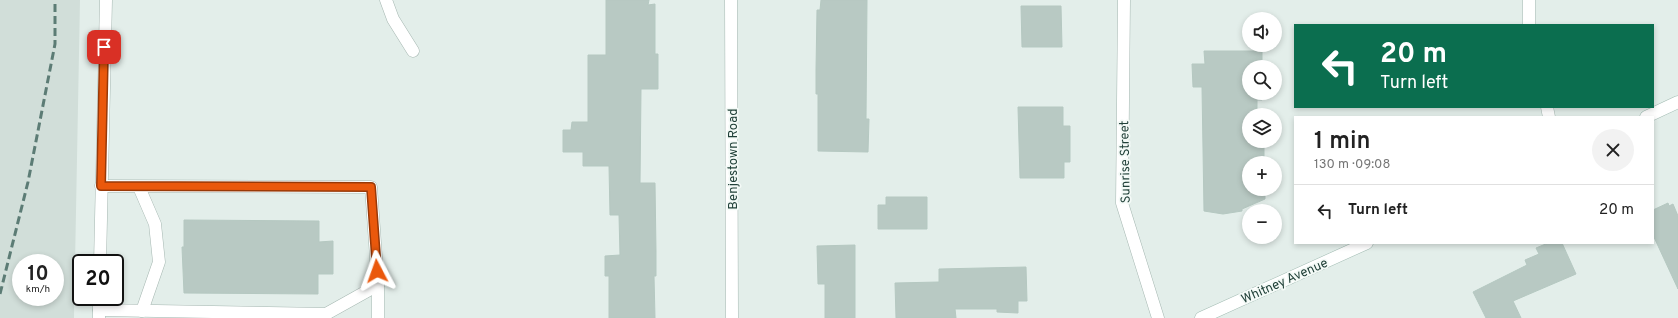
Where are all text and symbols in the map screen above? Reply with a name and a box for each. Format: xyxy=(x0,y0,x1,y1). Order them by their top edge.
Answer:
map controls xyxy=(1242,12,1282,244)
button: sound xyxy=(1242,12,1282,52)
pin xyxy=(87,30,121,64)
icon: arrive xyxy=(93,36,115,58)
text: 20 m xyxy=(1380,37,1447,73)
icon: left xyxy=(1314,40,1366,92)
button: search xyxy=(1242,60,1282,100)
text: Turn left xyxy=(1380,72,1448,95)
street label: Benjestown Road xyxy=(726,108,742,210)
button: layers xyxy=(1242,108,1282,148)
street label: Sunrise Street xyxy=(1117,120,1135,203)
text: 1 min xyxy=(1314,127,1371,157)
button: close xyxy=(1592,129,1634,171)
button: + xyxy=(1242,156,1282,196)
text: 130 m · 09:08 xyxy=(1314,157,1390,173)
icon: left xyxy=(1314,200,1336,222)
text: Turn left xyxy=(1348,201,1408,220)
text: 20 m xyxy=(1599,201,1634,220)
button: − xyxy=(1242,204,1282,244)
position arrow xyxy=(356,250,398,292)
speed limit sign: 20 xyxy=(72,254,124,306)
street label: Whitney Avenue xyxy=(1239,256,1331,308)
text: 10 xyxy=(27,262,49,288)
text: km/h xyxy=(26,283,50,296)

